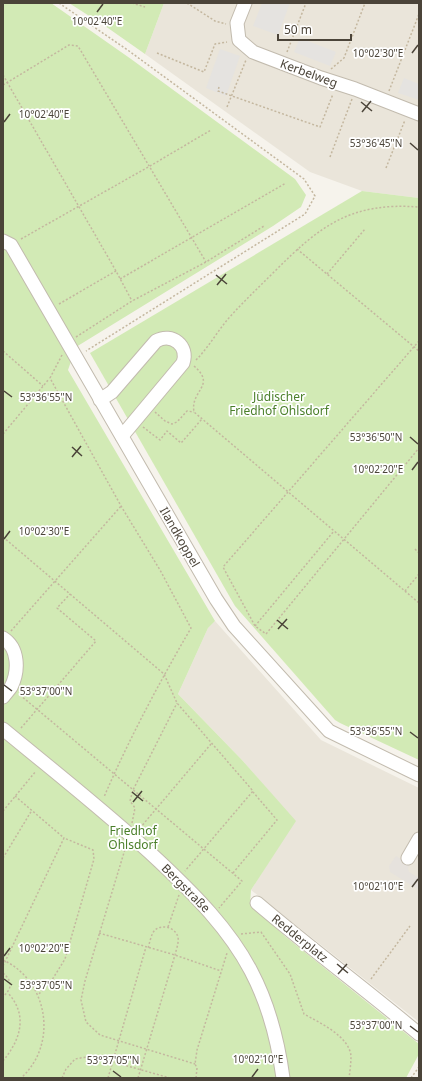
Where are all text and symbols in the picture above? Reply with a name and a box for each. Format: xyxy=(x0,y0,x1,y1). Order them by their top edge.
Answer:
text: 10°02'40"E xyxy=(72,14,122,28)
scale bar xyxy=(278,16,351,42)
text: 50 m xyxy=(284,21,312,38)
text: 10°02'30"E xyxy=(353,46,403,60)
street label: Kerbelweg xyxy=(278,55,340,91)
text: 10°02'40"E xyxy=(19,107,69,121)
text: 53°36'45"N xyxy=(350,136,402,150)
park label: Jüdischer Friedhof Ohlsdorf xyxy=(229,388,330,419)
text: 53°36'55"N xyxy=(20,390,72,404)
text: 53°36'50"N xyxy=(350,430,402,444)
text: 10°02'20"E xyxy=(353,462,403,476)
street label: Ilandkoppel xyxy=(156,504,204,570)
text: 10°02'30"E xyxy=(19,524,69,538)
text: 53°37'00"N xyxy=(20,684,72,698)
text: 53°36'55"N xyxy=(350,724,402,738)
park label: Friedhof Ohlsdorf xyxy=(108,822,159,853)
street label: Bergstraße xyxy=(158,860,214,916)
text: 10°02'10"E xyxy=(353,879,403,893)
street label: Redderplatz xyxy=(268,910,332,966)
text: 10°02'20"E xyxy=(19,941,69,955)
text: 53°37'05"N xyxy=(20,978,72,992)
text: 53°37'00"N xyxy=(350,1018,402,1032)
text: 10°02'10"E xyxy=(233,1052,283,1066)
text: 53°37'05"N xyxy=(87,1053,139,1067)

